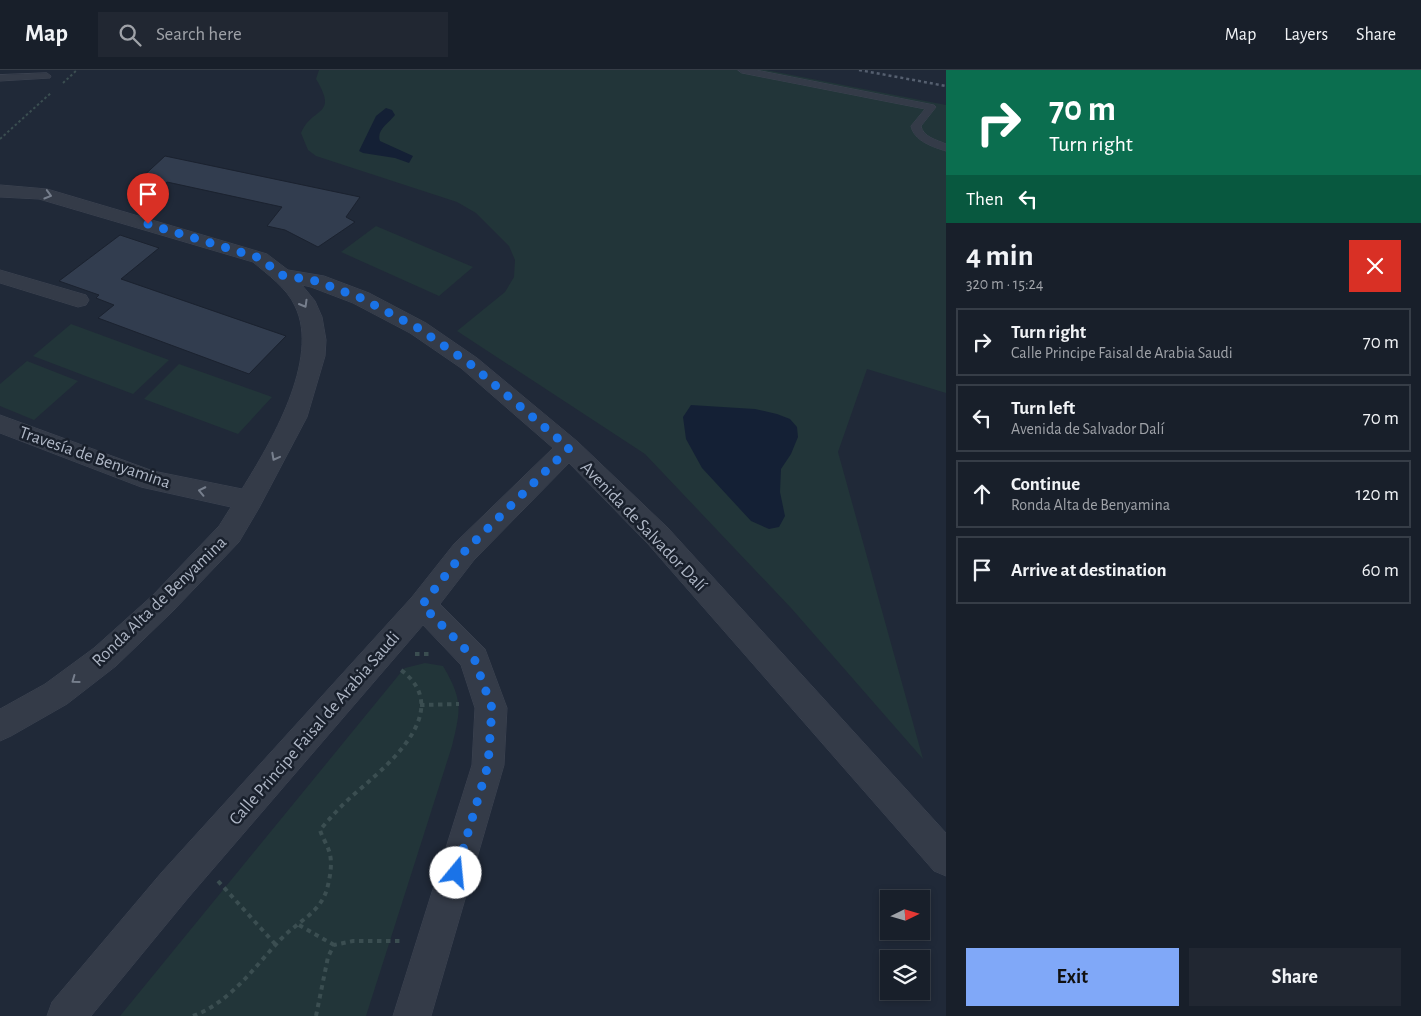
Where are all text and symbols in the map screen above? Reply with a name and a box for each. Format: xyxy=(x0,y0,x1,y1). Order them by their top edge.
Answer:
search box xyxy=(98,12,448,57)
icon: search xyxy=(116,21,144,49)
text: Map xyxy=(25,22,68,46)
text: Search here xyxy=(156,25,242,44)
text: Map xyxy=(1225,26,1256,44)
text: Layers xyxy=(1284,26,1328,44)
text: Share xyxy=(1356,26,1396,44)
icon: right xyxy=(966,90,1031,155)
text: 70 m xyxy=(1049,92,1116,127)
text: Turn right xyxy=(1049,133,1133,155)
pin xyxy=(127,173,169,224)
icon: arrive xyxy=(134,180,162,208)
icon: left xyxy=(1014,185,1042,213)
one-way arrow xyxy=(44,189,53,200)
text: Then xyxy=(966,190,1004,209)
button: close xyxy=(1349,240,1401,292)
text: 4 min xyxy=(966,241,1034,271)
text: 320 m · 15:24 xyxy=(966,276,1044,292)
one-way arrow xyxy=(298,298,308,307)
text: Turn right xyxy=(1011,323,1086,342)
icon: right xyxy=(968,328,996,356)
text: 70 m xyxy=(1363,333,1399,352)
text: Calle Principe Faisal de Arabia Saudi xyxy=(1011,345,1233,361)
text: Turn left xyxy=(1011,399,1075,418)
icon: left xyxy=(968,404,996,432)
text: 70 m xyxy=(1363,409,1399,428)
text: Avenida de Salvador Dalí xyxy=(1011,421,1164,437)
street label: Travesía de Benyamina xyxy=(17,424,173,492)
one-way arrow xyxy=(271,451,281,460)
street label: Avenida de Salvador Dalí xyxy=(577,458,710,595)
text: Continue xyxy=(1011,475,1080,494)
icon: ahead xyxy=(968,480,996,508)
text: 120 m xyxy=(1355,485,1399,504)
one-way arrow xyxy=(198,486,207,497)
text: Ronda Alta de Benyamina xyxy=(1011,497,1170,513)
street label: Ronda Alta de Benyamina xyxy=(89,533,230,670)
icon: arrive xyxy=(968,556,996,584)
text: Arrive at destination xyxy=(1011,561,1167,580)
text: 60 m xyxy=(1362,561,1399,580)
street label: Calle Principe Faisal de Arabia Saudi xyxy=(226,629,403,829)
one-way arrow xyxy=(72,674,81,682)
position arrow xyxy=(429,846,481,898)
north arrow xyxy=(880,890,930,940)
map controls xyxy=(880,890,930,1000)
button: Exit xyxy=(966,948,1179,1006)
button: Share xyxy=(1189,948,1401,1006)
button: layers xyxy=(880,950,930,1000)

